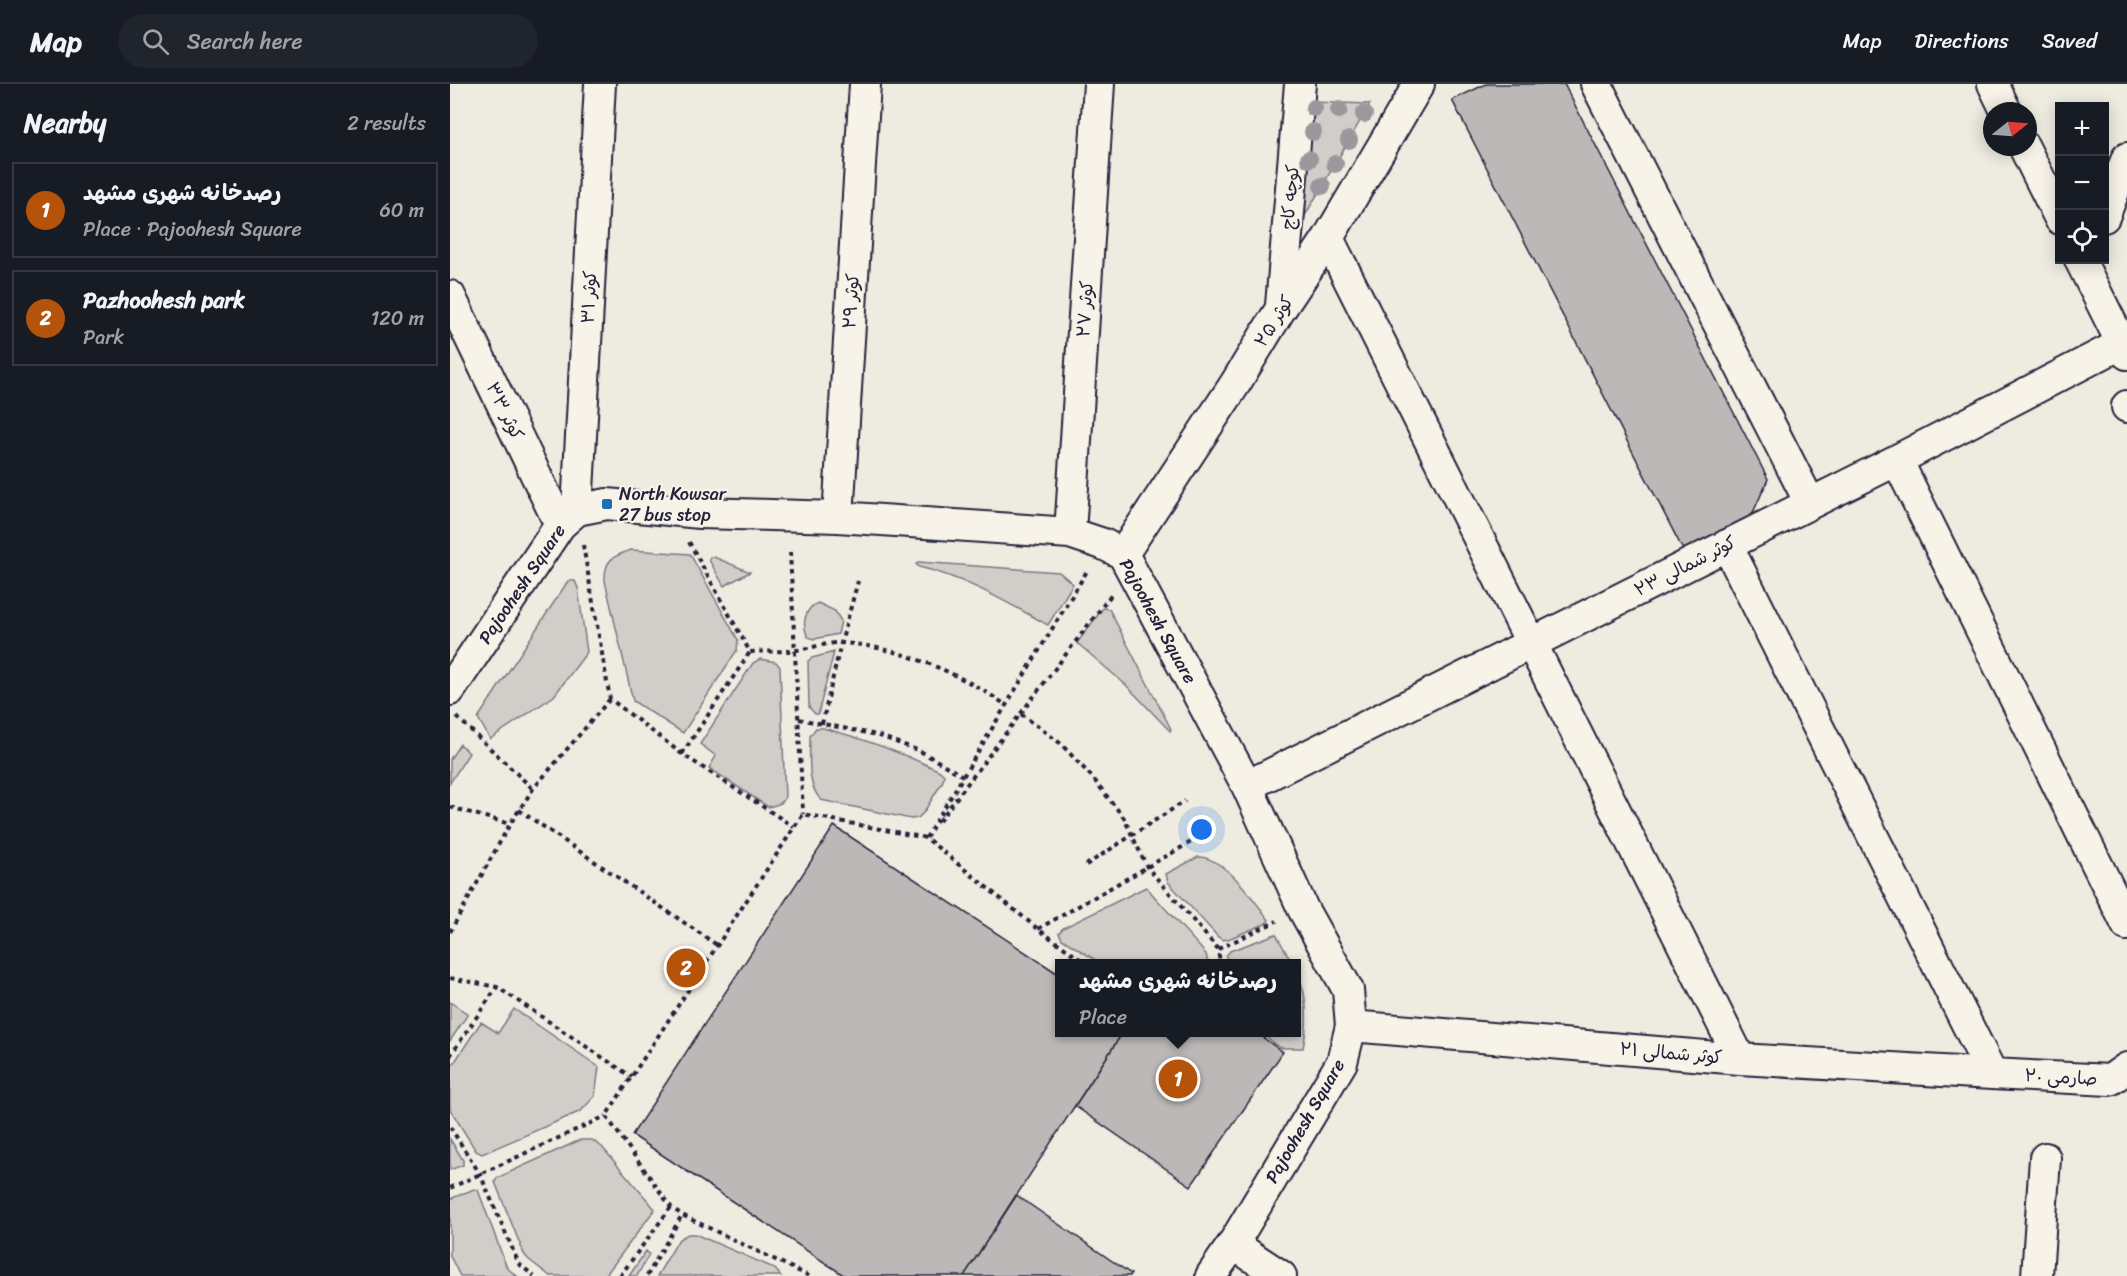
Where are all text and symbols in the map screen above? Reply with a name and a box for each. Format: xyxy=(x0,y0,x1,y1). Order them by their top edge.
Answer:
search box xyxy=(118,14,538,68)
text: Map xyxy=(30,17,82,66)
text: Search here xyxy=(187,22,303,61)
text: Map xyxy=(1843,22,1881,60)
text: Directions xyxy=(1914,22,2009,60)
text: Saved xyxy=(2042,22,2097,60)
icon: search xyxy=(139,25,172,58)
text: Nearby xyxy=(24,100,106,146)
north arrow xyxy=(1983,102,2037,156)
map controls xyxy=(2055,102,2109,264)
button: + xyxy=(2055,102,2109,156)
text: 2 results xyxy=(347,106,426,141)
button: − xyxy=(2055,156,2109,210)
street label: کوچه کاج xyxy=(1271,163,1309,231)
text: رصدخانه شهری مشهد xyxy=(83,173,281,212)
text: 1 xyxy=(41,193,50,228)
text: 60 m xyxy=(379,193,424,228)
button: locate xyxy=(2055,210,2109,264)
text: Place · Pajoohesh Square xyxy=(83,212,302,247)
street label: کوثر ۳۱ xyxy=(572,269,606,324)
street label: کوثر ۲۹ xyxy=(833,272,869,330)
street label: کوثر ۲۷ xyxy=(1067,279,1103,339)
text: Pazhoohesh park xyxy=(83,281,245,320)
street label: کوثر ۲۵ xyxy=(1245,288,1303,354)
text: 2 xyxy=(40,301,51,336)
text: 120 m xyxy=(371,301,424,336)
text: Park xyxy=(83,320,124,355)
street label: کوثر ۳۳ xyxy=(477,376,533,446)
place label: North Kowsar 27 bus stop xyxy=(619,478,728,531)
marker: North Kowsar 27 bus stop xyxy=(600,497,614,511)
street label: Pajoohesh Square xyxy=(470,517,574,651)
street label: کوثر شمالی ۲۳ xyxy=(1628,526,1742,605)
street label: Pajoohesh Square xyxy=(1110,552,1206,690)
your location xyxy=(1187,815,1216,844)
pin: 2 xyxy=(666,946,706,990)
popup xyxy=(1055,959,1301,1037)
text: رصدخانه شهری مشهد xyxy=(1079,961,1277,1000)
text: Place xyxy=(1079,1000,1127,1035)
street label: کوثر شمالی ۲۱ xyxy=(1618,1033,1724,1073)
street label: Pajoohesh Square xyxy=(1256,1053,1354,1189)
pin: 1 xyxy=(1158,1056,1198,1102)
street label: صارمی ۲۰ xyxy=(2024,1059,2098,1095)

